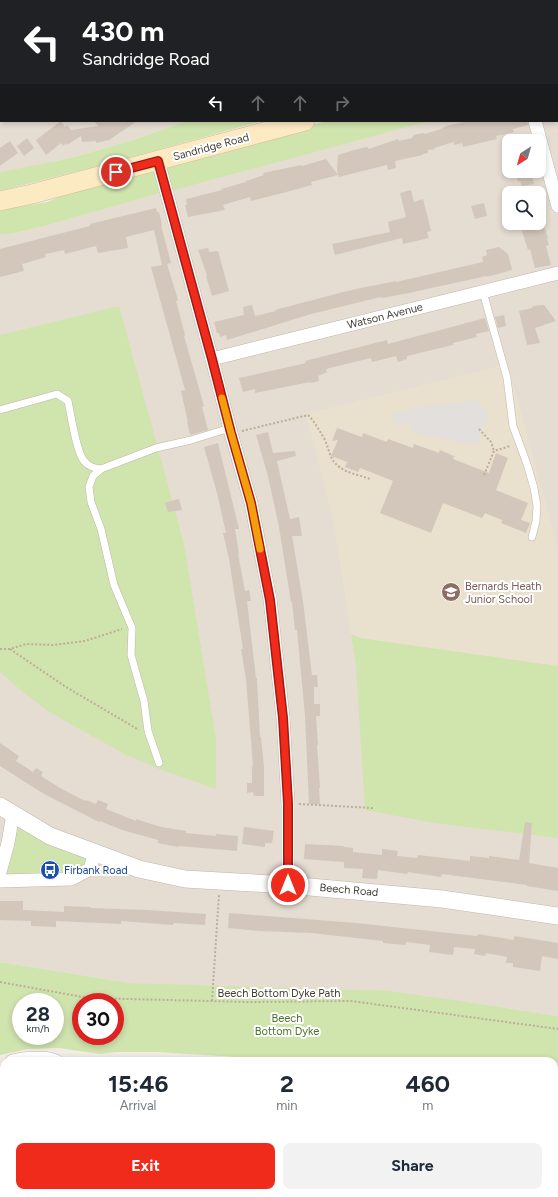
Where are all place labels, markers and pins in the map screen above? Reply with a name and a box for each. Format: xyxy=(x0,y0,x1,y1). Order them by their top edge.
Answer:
pin xyxy=(99,155,133,189)
place label: Bernards Heath Junior School xyxy=(465,580,541,606)
school or university icon: Bernards Heath Junior School xyxy=(440,581,462,603)
bus stop icon: Firbank Road xyxy=(39,859,61,881)
place label: Firbank Road xyxy=(64,864,128,877)

